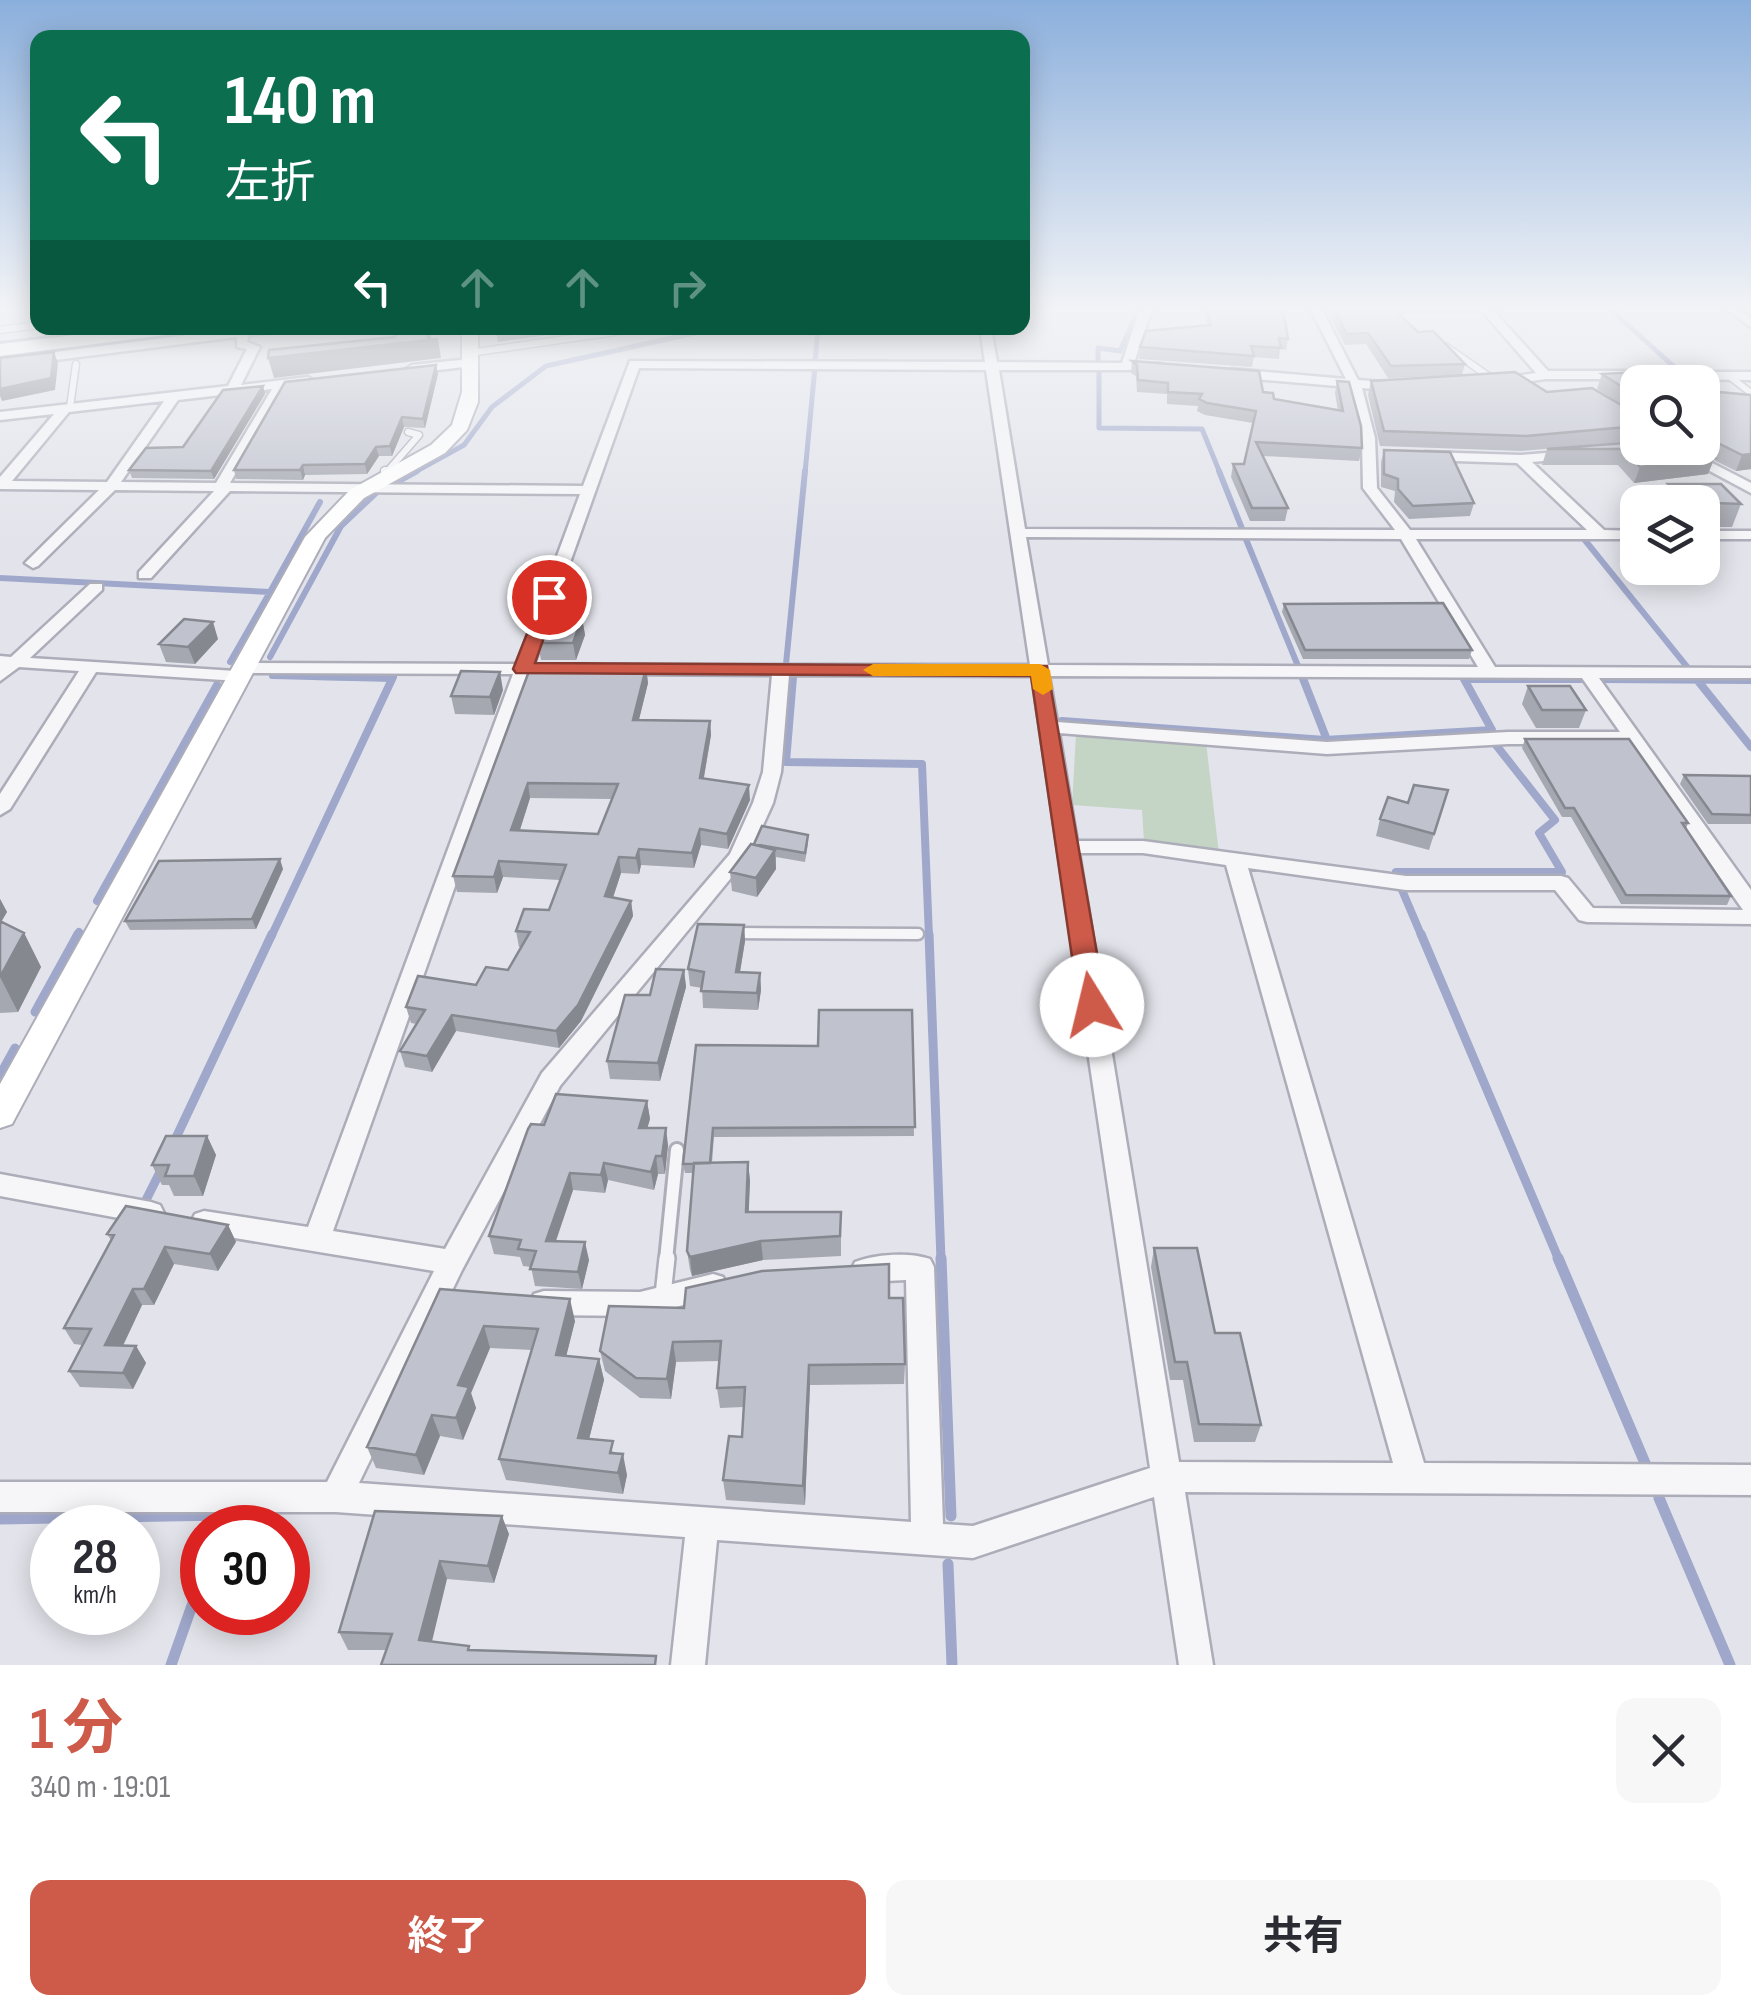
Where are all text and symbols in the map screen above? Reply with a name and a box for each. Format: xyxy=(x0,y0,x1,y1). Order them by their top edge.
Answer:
text: 140 m xyxy=(225,60,376,144)
icon: left xyxy=(60,70,190,200)
text: 左折 xyxy=(225,156,315,211)
icon: left xyxy=(345,260,400,315)
icon: ahead xyxy=(450,260,505,315)
icon: ahead xyxy=(555,260,610,315)
icon: right xyxy=(660,260,715,315)
map controls xyxy=(1620,365,1720,585)
button: search xyxy=(1620,365,1720,465)
button: layers xyxy=(1620,485,1720,585)
pin xyxy=(507,555,592,640)
icon: arrive xyxy=(522,570,577,625)
position arrow xyxy=(1040,953,1144,1057)
speed limit sign: 30 xyxy=(180,1505,310,1635)
text: 28 xyxy=(72,1528,118,1588)
text: km/h xyxy=(73,1580,117,1611)
text: 1 分 xyxy=(30,1694,123,1766)
button: close xyxy=(1616,1698,1721,1803)
text: 340 m · 19:01 xyxy=(30,1768,170,1807)
button: 終了 xyxy=(30,1880,866,1995)
button: 共有 xyxy=(886,1880,1721,1995)

